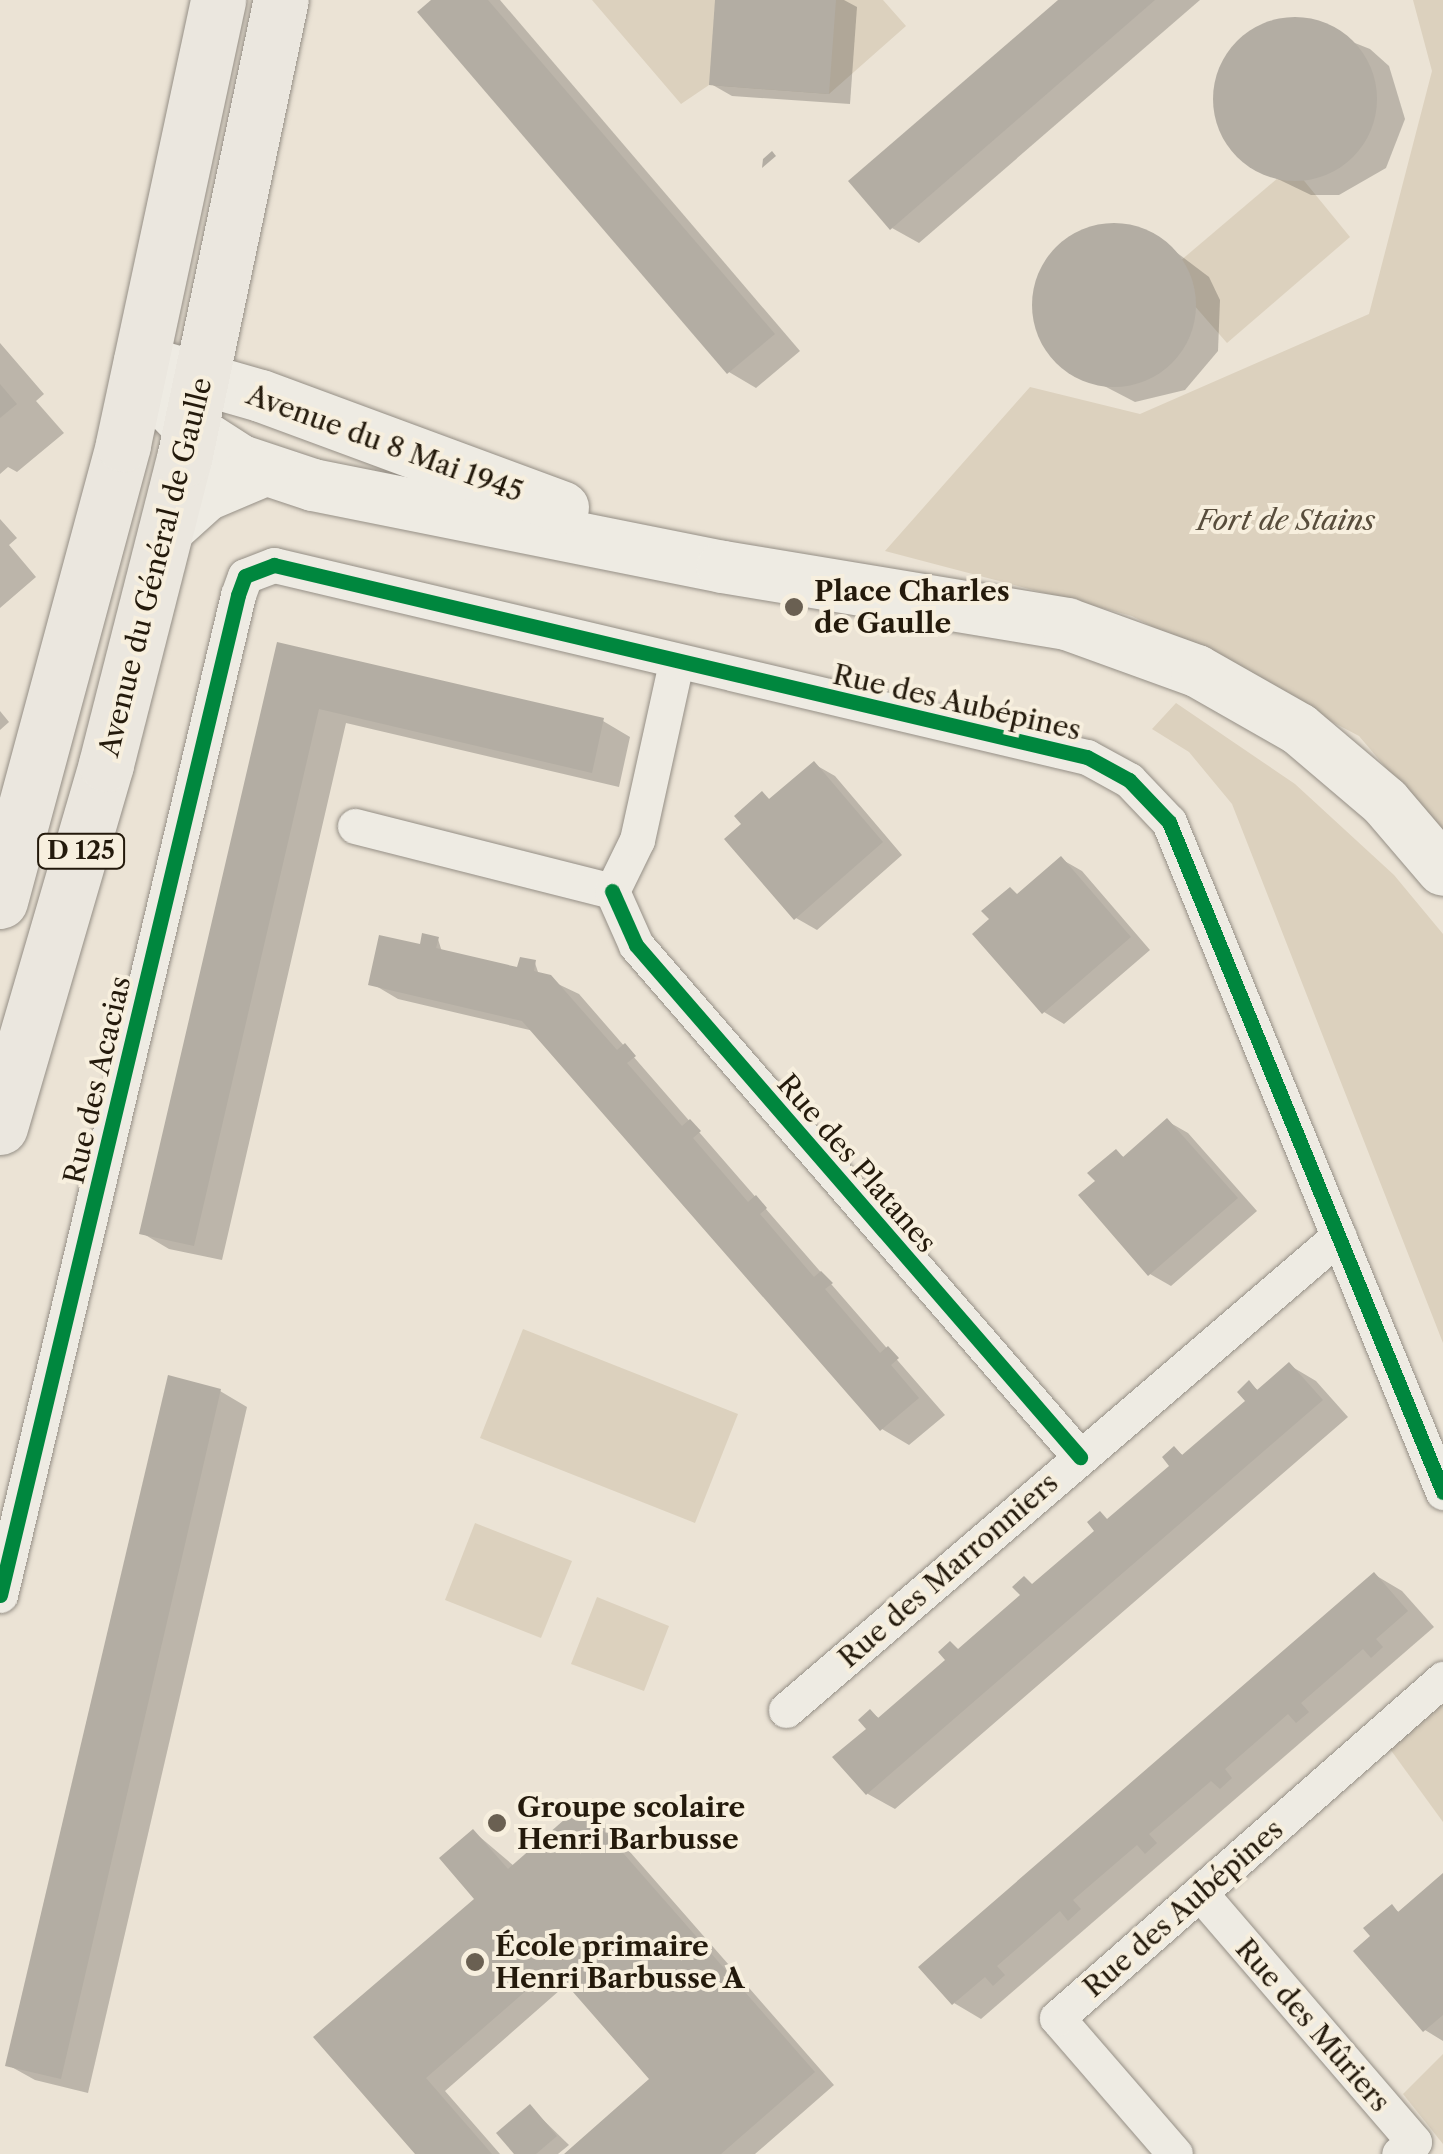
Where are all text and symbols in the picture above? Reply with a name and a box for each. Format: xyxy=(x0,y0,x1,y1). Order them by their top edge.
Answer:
street label: Avenue du Général de Gaulle xyxy=(92,374,218,760)
street label: Avenue du 8 Mai 1945 xyxy=(242,377,528,509)
park label: Fort de Stains xyxy=(1197,503,1375,537)
place label: Place Charles de Gaulle xyxy=(814,574,1010,640)
marker: Place Charles de Gaulle xyxy=(783,596,805,618)
street label: Rue des Aubépines xyxy=(829,657,1085,747)
road number: D 125 xyxy=(36,831,126,871)
street label: Rue des Acacias xyxy=(57,972,137,1188)
street label: Rue des Platanes xyxy=(771,1067,943,1259)
street label: Rue des Marronniers xyxy=(831,1466,1065,1674)
place label: Groupe scolaire Henri Barbusse xyxy=(517,1790,745,1856)
marker: Groupe scolaire Henri Barbusse xyxy=(486,1812,508,1834)
street label: Rue des Aubépines xyxy=(1076,1812,1290,2004)
place label: École primaire Henri Barbusse A xyxy=(495,1929,745,1995)
street label: Rue des Mûriers xyxy=(1229,1932,1397,2118)
marker: École primaire Henri Barbusse A xyxy=(464,1951,486,1973)

